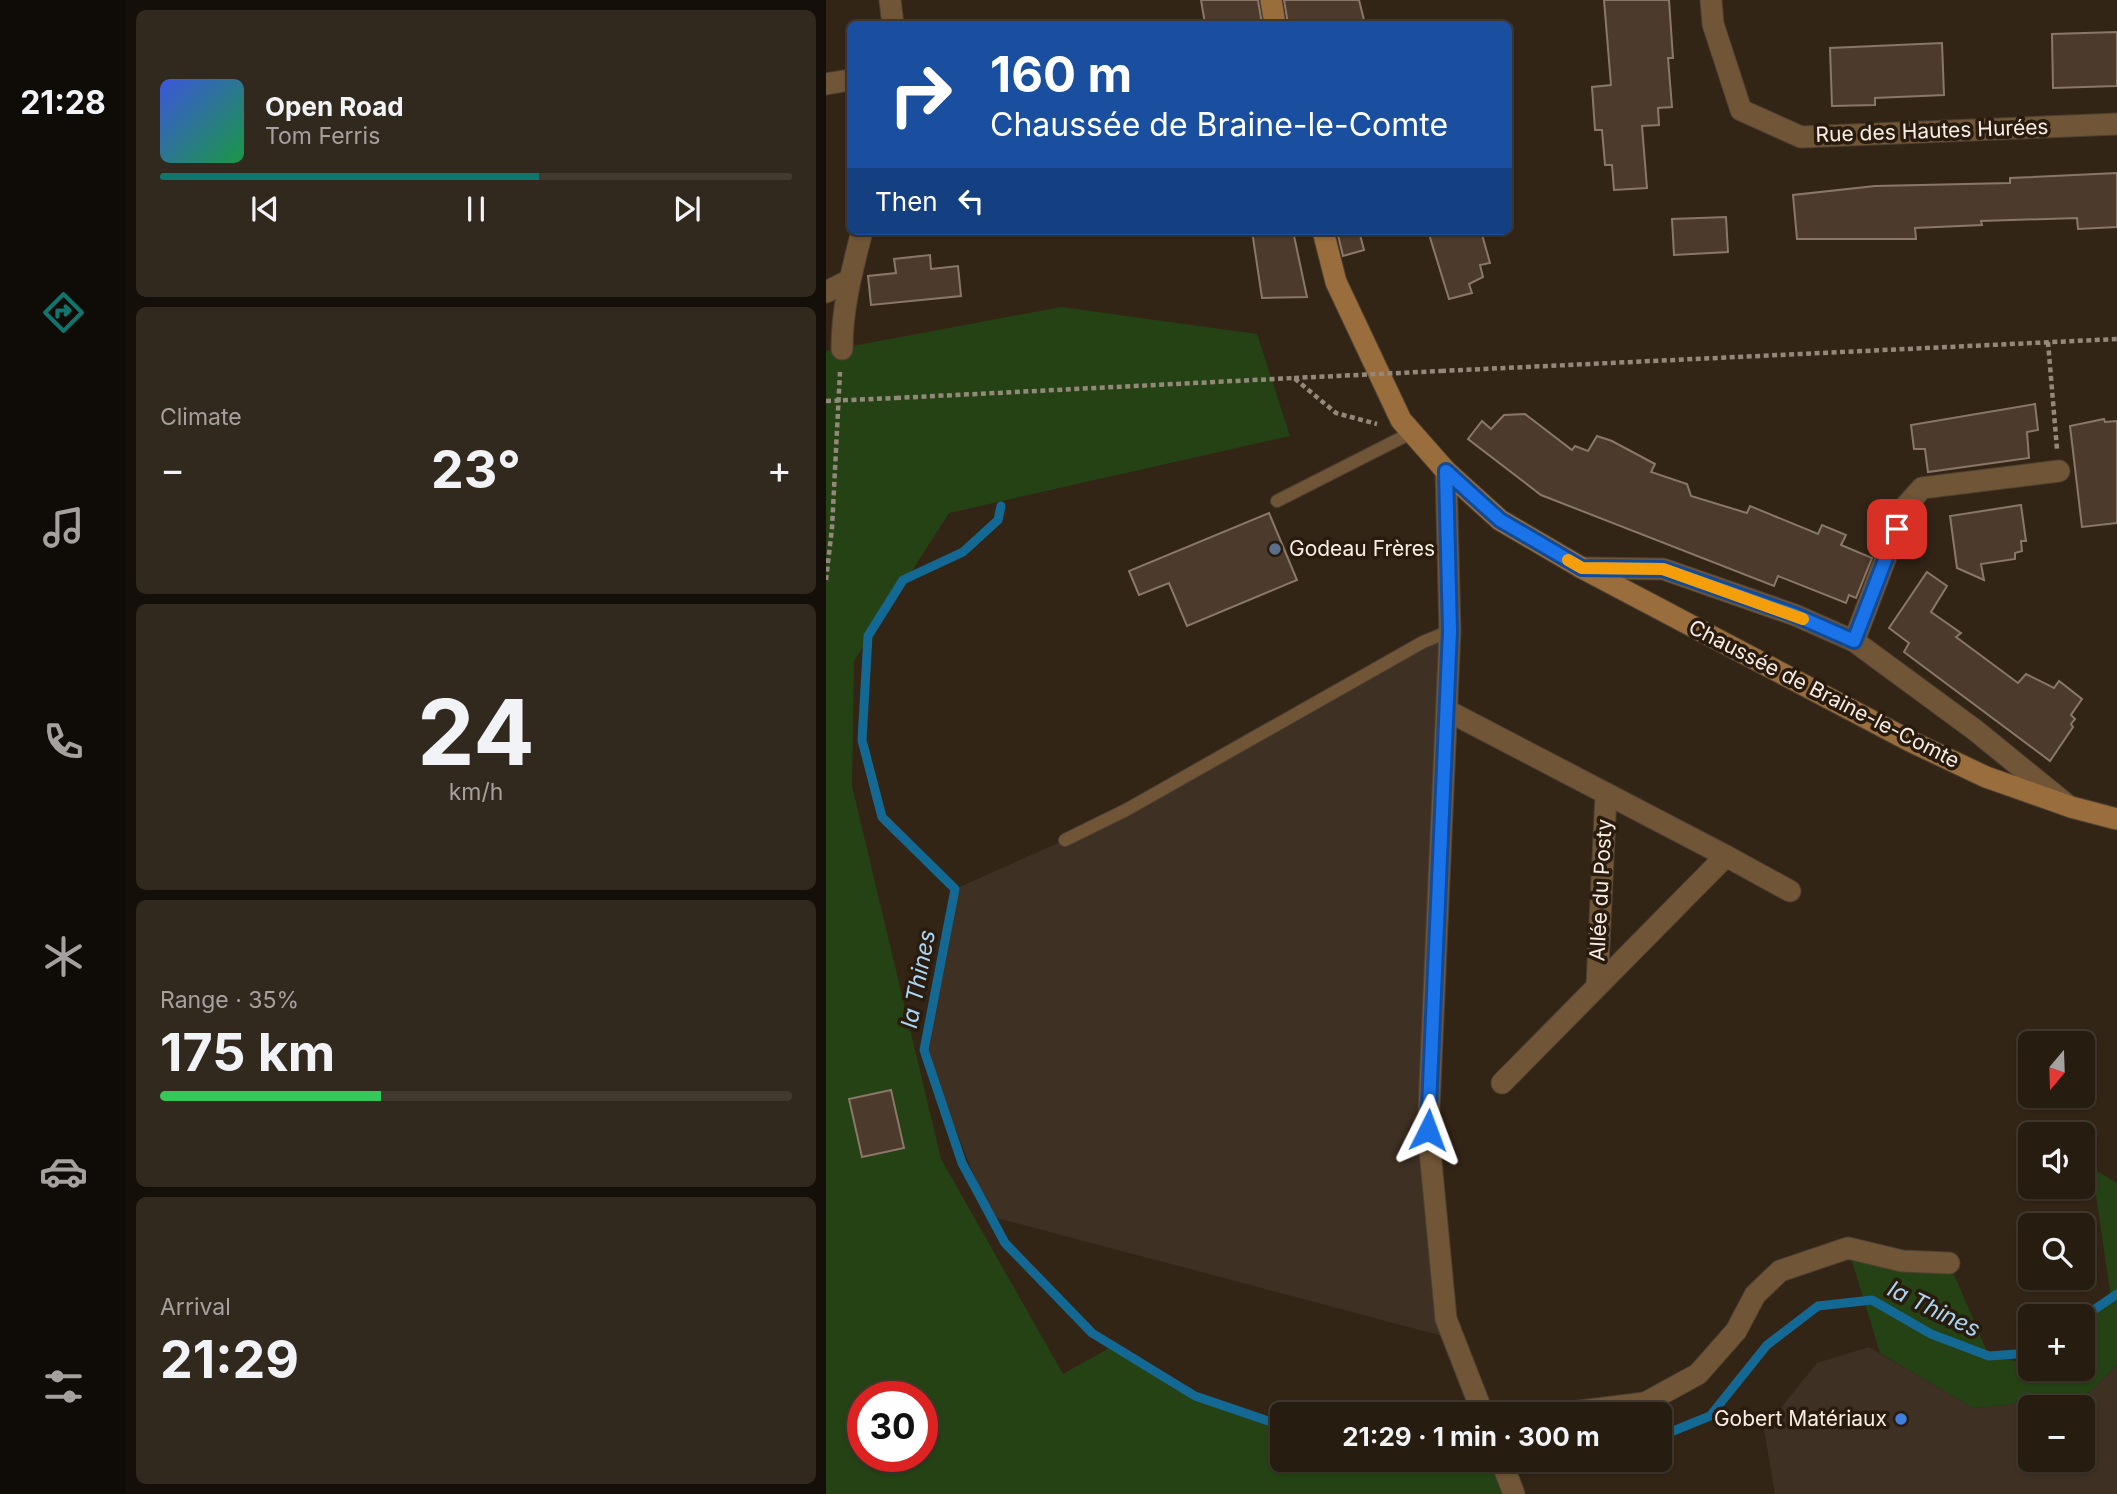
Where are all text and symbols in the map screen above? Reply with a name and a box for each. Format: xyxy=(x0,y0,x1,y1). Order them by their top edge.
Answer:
text: 160 m xyxy=(990,45,1132,104)
icon: right xyxy=(875,49,966,140)
text: 21:28 xyxy=(20,83,106,122)
text: Open Road xyxy=(265,91,404,122)
text: Chaussée de Braine-le-Comte xyxy=(990,105,1448,144)
street label: Rue des Hautes Hurées xyxy=(1815,114,2049,147)
text: Tom Ferris xyxy=(265,122,380,150)
icon: left xyxy=(952,182,990,220)
text: Then xyxy=(875,186,938,217)
icon: previous xyxy=(246,190,284,228)
icon: pause xyxy=(457,190,495,228)
icon: next xyxy=(668,190,706,228)
icon: directions xyxy=(39,288,88,337)
text: Climate xyxy=(160,403,242,431)
text: 23° xyxy=(431,438,521,501)
text: − xyxy=(160,446,185,492)
text: + xyxy=(767,446,792,492)
pin xyxy=(1867,499,1927,559)
icon: music xyxy=(39,503,88,552)
icon: arrive xyxy=(1878,510,1916,548)
place label: Godeau Frères xyxy=(1289,536,1435,561)
marker: Godeau Frères xyxy=(1267,541,1283,557)
street label: Chaussée de Braine-le-Comte xyxy=(1685,614,1964,773)
text: 24 xyxy=(417,677,535,787)
icon: phone xyxy=(39,717,88,766)
text: km/h xyxy=(449,778,503,806)
street label: Allée du Posty xyxy=(1584,818,1617,962)
water label: la Thines xyxy=(895,928,941,1030)
icon: climate xyxy=(39,932,88,981)
text: Range · 35% xyxy=(160,986,299,1014)
text: 175 km xyxy=(160,1021,335,1084)
north arrow xyxy=(2018,1031,2095,1108)
map controls xyxy=(2018,1031,2095,1472)
position arrow xyxy=(1391,1093,1465,1167)
button: sound xyxy=(2018,1122,2095,1199)
icon: car xyxy=(39,1147,88,1196)
button: search xyxy=(2018,1213,2095,1290)
water label: la Thines xyxy=(1883,1275,1985,1343)
text: Arrival xyxy=(160,1293,231,1321)
button: + xyxy=(2018,1304,2095,1381)
text: 21:29 xyxy=(160,1328,299,1391)
icon: filters xyxy=(39,1362,88,1411)
speed limit sign: 30 xyxy=(847,1381,938,1472)
button: − xyxy=(2018,1395,2095,1472)
place label: Gobert Matériaux xyxy=(1714,1406,1887,1431)
marker: Gobert Matériaux xyxy=(1893,1411,1909,1427)
text: 21:29 · 1 min · 300 m xyxy=(1342,1421,1600,1452)

